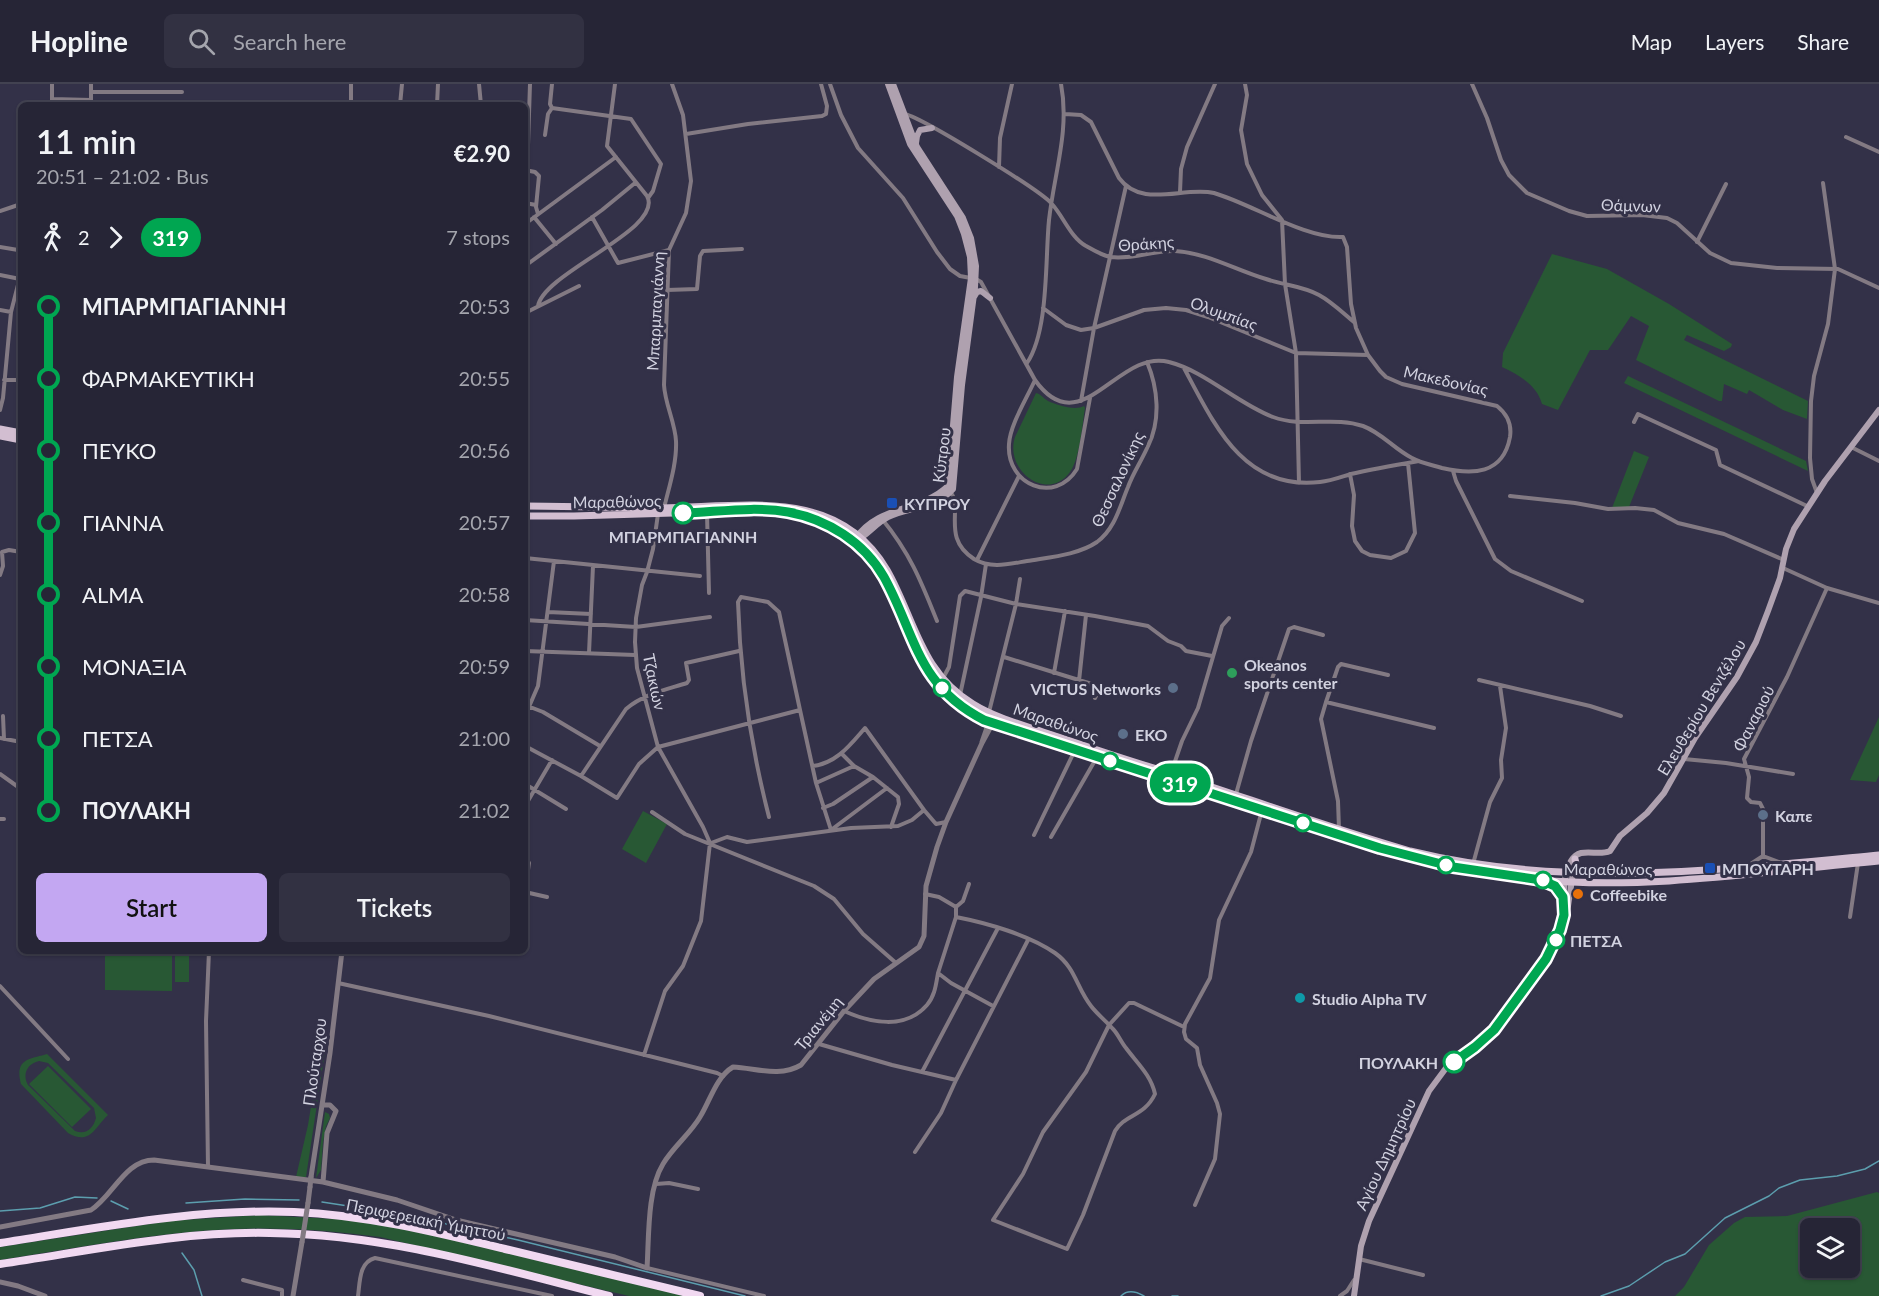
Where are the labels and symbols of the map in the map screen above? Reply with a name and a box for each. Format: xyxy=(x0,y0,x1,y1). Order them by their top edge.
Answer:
street label: Θάμνων xyxy=(1601,194,1661,216)
street label: Θράκης xyxy=(1117,232,1175,254)
street label: Μπαρμπαγιάννη xyxy=(642,251,668,371)
street label: Ολυμπίας xyxy=(1188,292,1261,334)
street label: Μακεδονίας xyxy=(1402,361,1491,399)
street label: Κύπρου xyxy=(928,426,954,484)
street label: Θεσσαλονίκης xyxy=(1087,428,1148,530)
street label: Μαραθώνος xyxy=(572,491,662,511)
place label: ΚΥΠΡΟΥ xyxy=(904,494,971,513)
marker: ΚΥΠΡΟΥ xyxy=(885,496,899,510)
marker: ΜΠΑΡΜΠΑΓΙΑΝΝΗ xyxy=(672,502,694,524)
place label: ΜΠΑΡΜΠΑΓΙΑΝΝΗ xyxy=(609,527,757,546)
street label: Ελευθερίου Βενιζέλου xyxy=(1653,636,1749,778)
street label: Τζακιών xyxy=(640,652,670,712)
place label: Okeanos sports center xyxy=(1244,655,1338,692)
marker: Okeanos sports center xyxy=(1225,666,1239,680)
unlabelled marker xyxy=(933,679,951,697)
place label: VICTUS Networks xyxy=(1029,679,1161,698)
marker: VICTUS Networks xyxy=(1166,681,1180,695)
street label: Φαναριού xyxy=(1728,682,1778,754)
street label: Μαραθώνος xyxy=(1011,699,1102,746)
place label: EKO xyxy=(1135,725,1168,744)
marker: EKO xyxy=(1116,727,1130,741)
unlabelled marker xyxy=(1101,752,1119,770)
line badge: 319 xyxy=(1146,764,1214,802)
place label: Καπε xyxy=(1775,806,1813,825)
marker: Καπε xyxy=(1756,808,1770,822)
unlabelled marker xyxy=(1294,814,1312,832)
unlabelled marker xyxy=(1437,856,1455,874)
street label: Μαραθώνος xyxy=(1564,859,1653,878)
place label: ΜΠΟΥΤΑΡΗ xyxy=(1722,859,1814,878)
marker: ΜΠΟΥΤΑΡΗ xyxy=(1703,861,1717,875)
unlabelled marker xyxy=(1534,871,1552,889)
place label: Coffeebike xyxy=(1590,885,1667,904)
marker: Coffeebike xyxy=(1571,887,1585,901)
marker: ΠΕΤΣΑ xyxy=(1547,931,1565,949)
place label: ΠΕΤΣΑ xyxy=(1570,931,1623,950)
place label: Studio Alpha TV xyxy=(1312,989,1427,1008)
marker: Studio Alpha TV xyxy=(1293,991,1307,1005)
street label: Τριανέμη xyxy=(790,992,846,1054)
street label: Πλούταρχου xyxy=(298,1017,330,1107)
marker: ΠΟΥΛΑΚΗ xyxy=(1443,1051,1465,1073)
place label: ΠΟΥΛΑΚΗ xyxy=(1359,1053,1438,1072)
street label: Αγίου Δημητρίου xyxy=(1351,1095,1419,1213)
street label: Περιφερειακή Υμηττού xyxy=(345,1194,507,1244)

